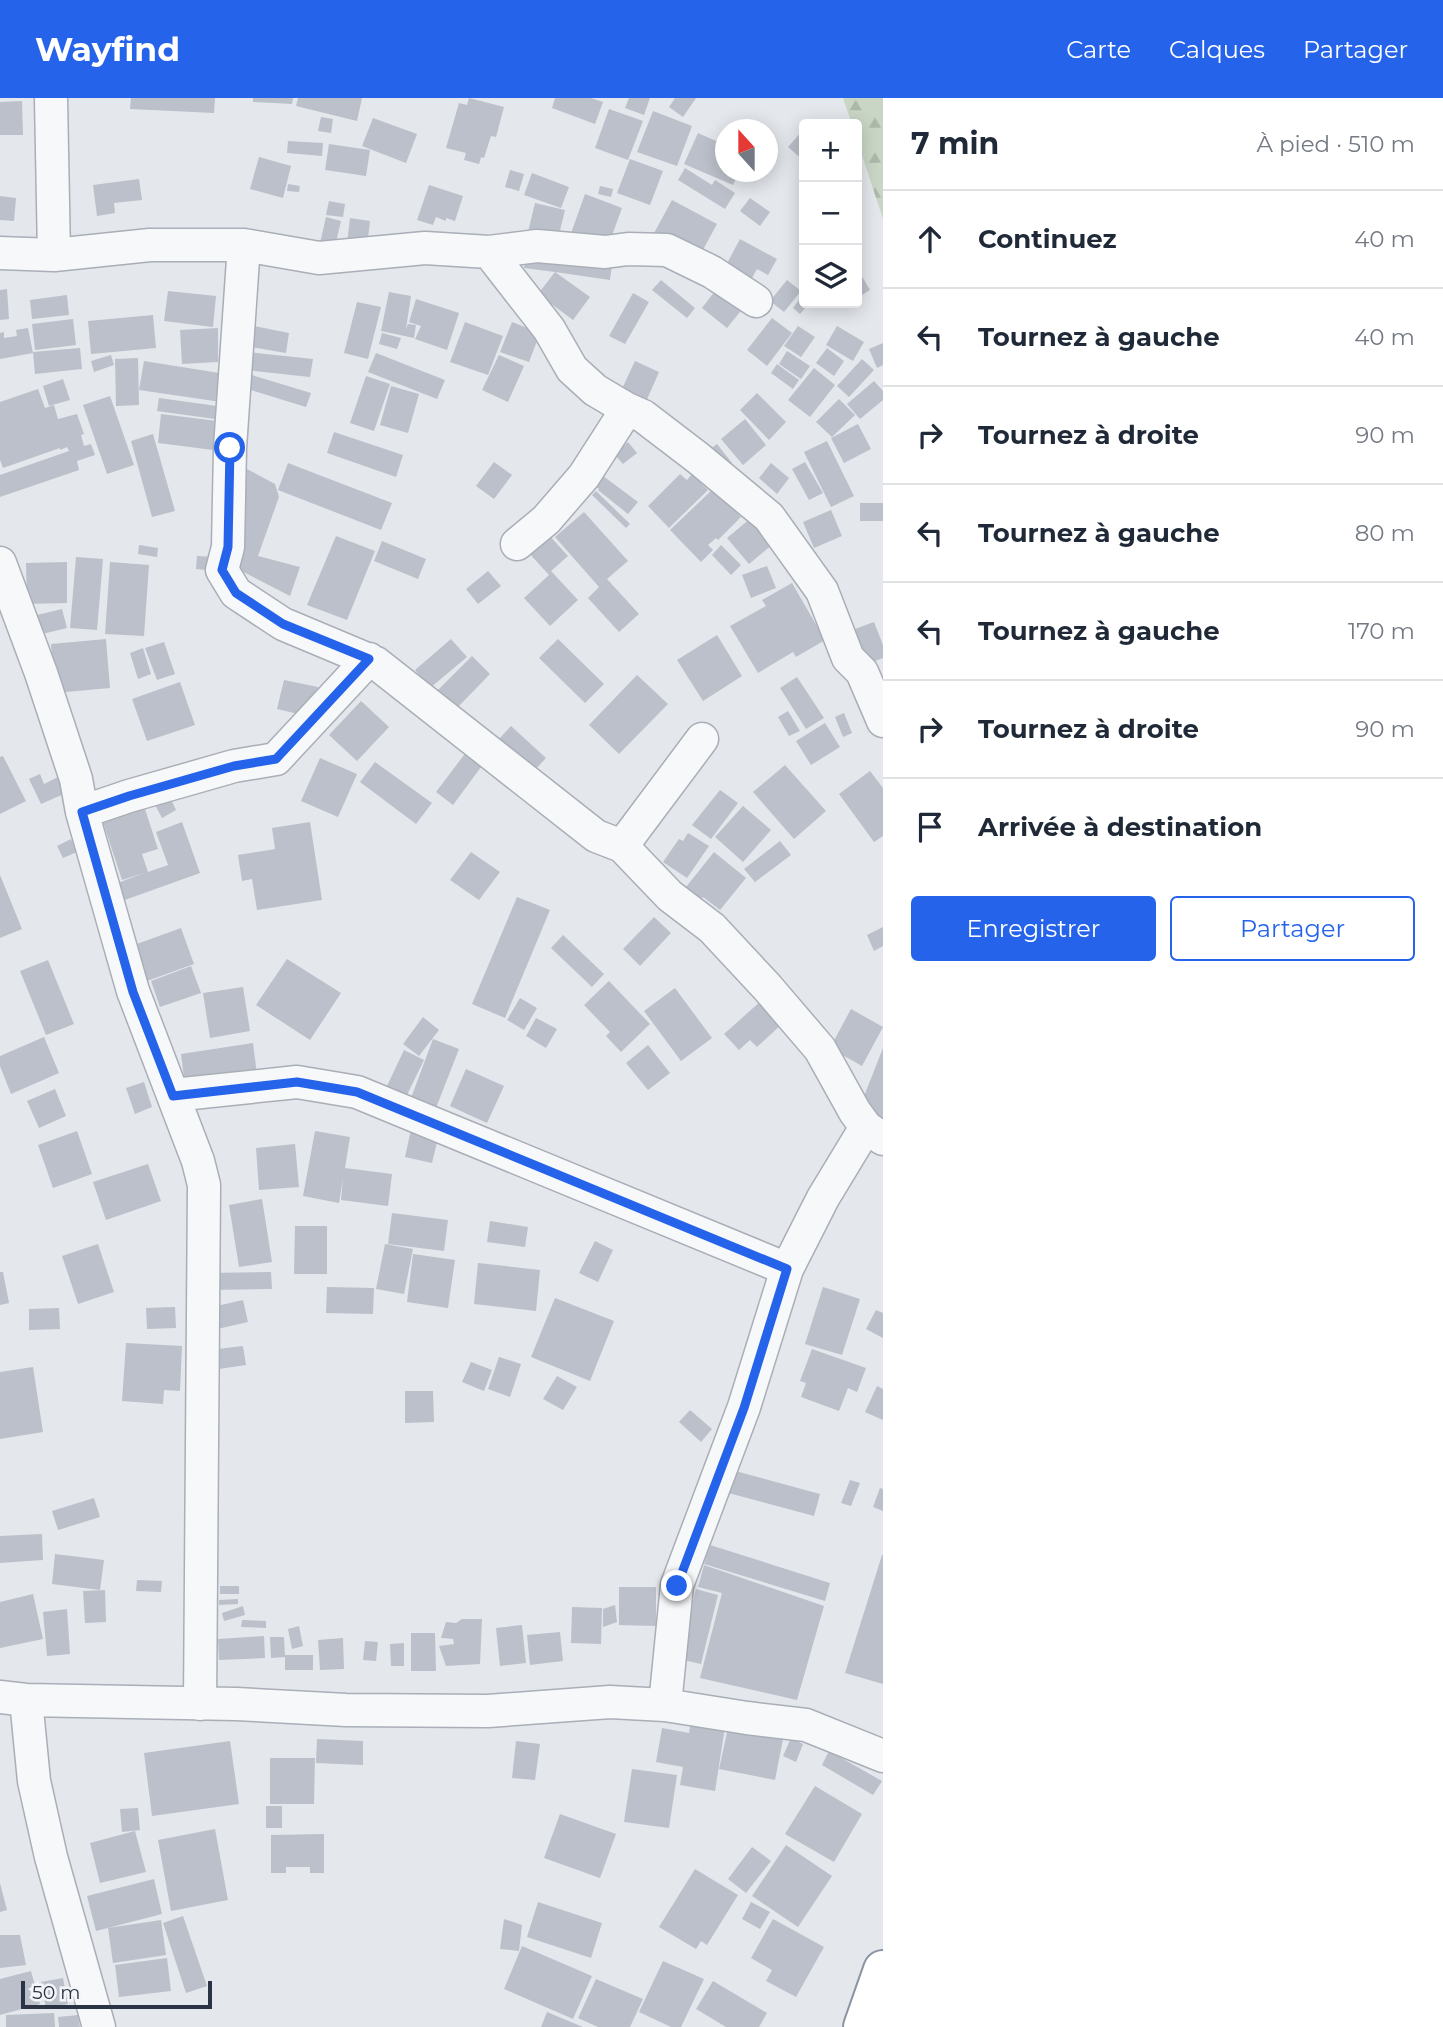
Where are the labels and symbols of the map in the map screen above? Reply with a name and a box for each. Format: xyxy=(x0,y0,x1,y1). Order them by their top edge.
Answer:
north arrow xyxy=(715,119,778,182)
route start xyxy=(214,432,245,463)
route end xyxy=(661,1570,692,1601)
scale bar xyxy=(21,1978,212,2010)

